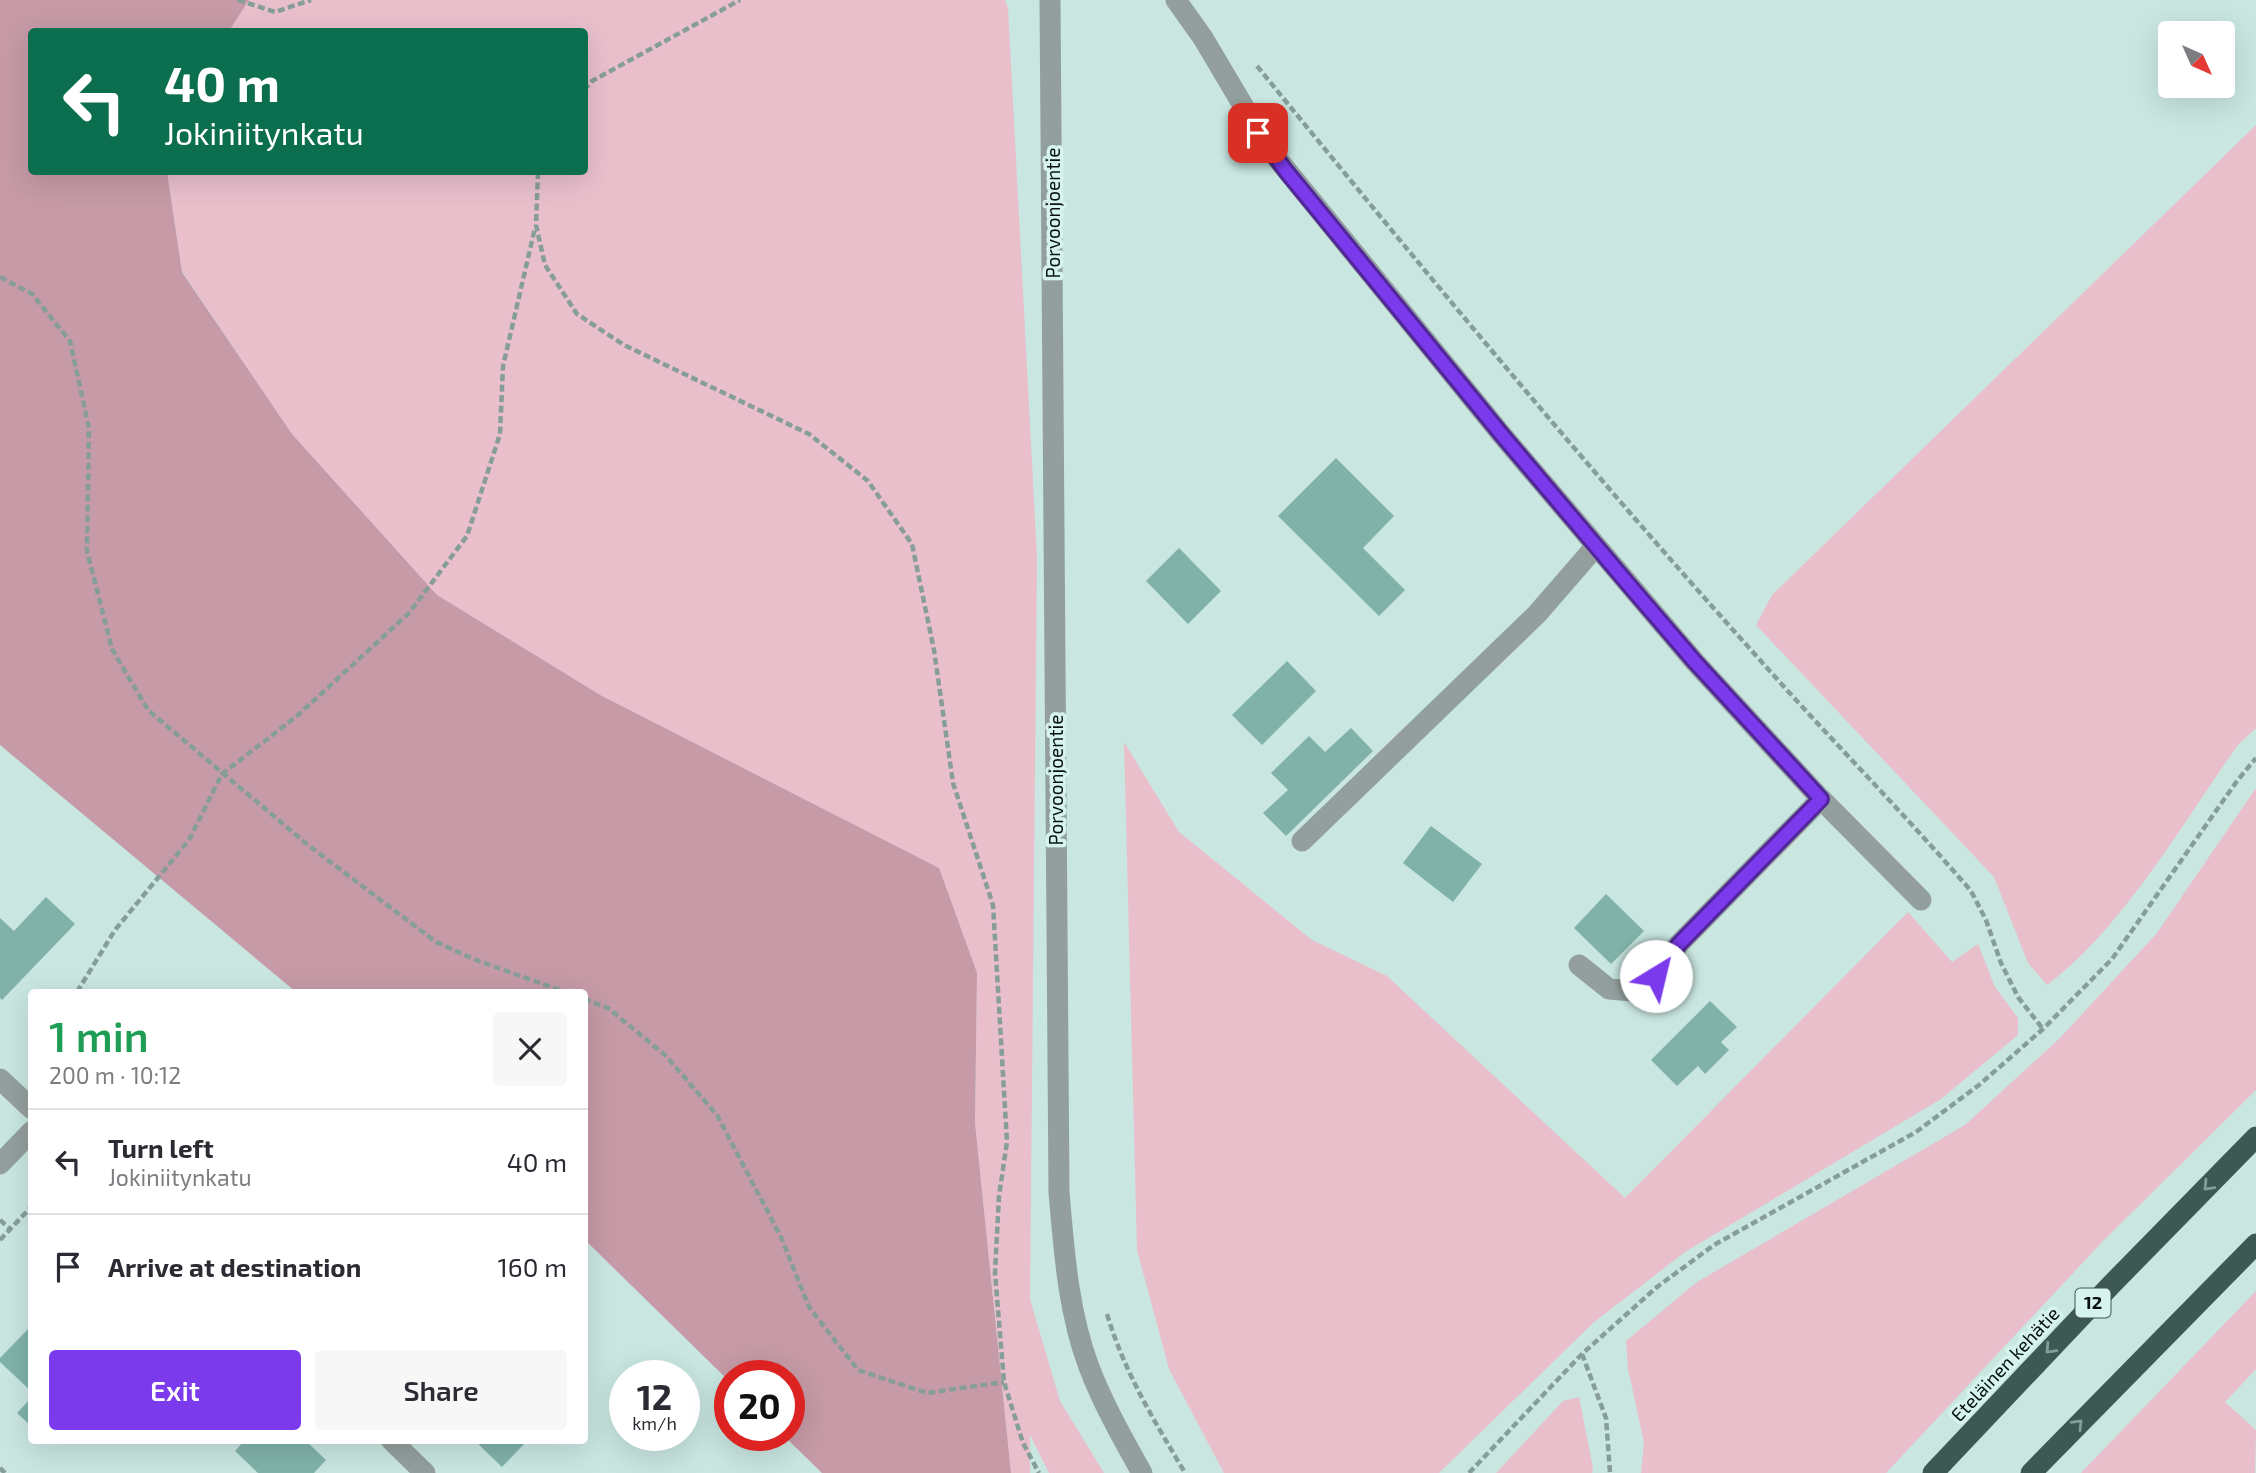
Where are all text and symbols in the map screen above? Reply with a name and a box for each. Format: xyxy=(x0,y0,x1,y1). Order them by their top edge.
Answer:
north arrow xyxy=(2158,21,2235,98)
map controls xyxy=(2158,21,2235,98)
text: 40 m xyxy=(164,53,280,112)
icon: left xyxy=(49,56,140,147)
pin xyxy=(1228,103,1288,163)
text: Jokiniitynkatu xyxy=(164,113,364,151)
icon: arrive xyxy=(1239,114,1277,152)
street label: Porvoonjoentie xyxy=(1041,147,1064,279)
street label: Porvoonjoentie xyxy=(1044,714,1067,846)
position arrow xyxy=(1619,939,1693,1013)
text: 1 min xyxy=(49,1010,149,1060)
button: close xyxy=(493,1012,567,1086)
text: 200 m · 10:12 xyxy=(49,1061,181,1089)
text: Turn left xyxy=(108,1132,214,1163)
icon: left xyxy=(49,1143,87,1181)
text: 40 m xyxy=(507,1146,567,1177)
text: Jokiniitynkatu xyxy=(108,1163,252,1191)
one-way arrow xyxy=(2204,1177,2217,1190)
icon: arrive xyxy=(49,1248,87,1286)
text: Arrive at destination xyxy=(108,1251,361,1282)
text: 160 m xyxy=(498,1251,567,1282)
road number: 12 xyxy=(2076,1288,2110,1318)
street label: Eteläinen kehätie xyxy=(1946,1301,2064,1426)
one-way arrow xyxy=(2046,1341,2058,1354)
button: Exit xyxy=(49,1350,301,1430)
button: Share xyxy=(315,1350,567,1430)
speed limit sign: 20 xyxy=(714,1360,805,1451)
text: 12 xyxy=(637,1375,672,1417)
text: km/h xyxy=(632,1412,677,1434)
one-way arrow xyxy=(2070,1419,2083,1432)

